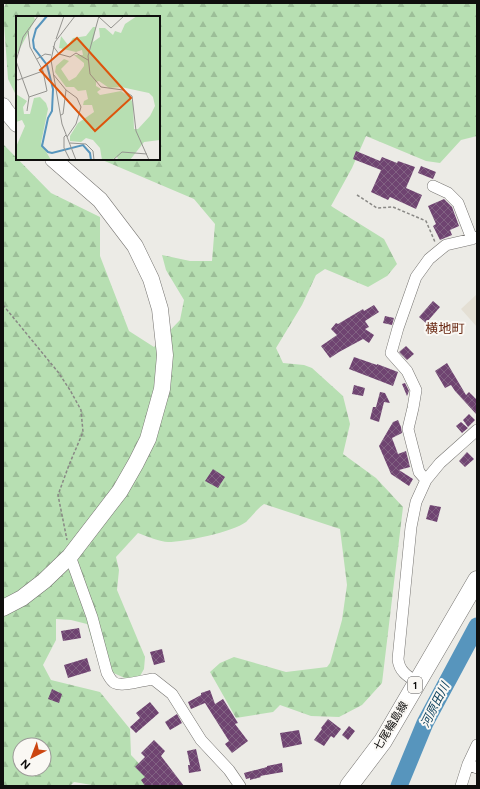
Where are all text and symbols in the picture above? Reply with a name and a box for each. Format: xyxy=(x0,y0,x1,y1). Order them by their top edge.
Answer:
inset map xyxy=(16,16,160,160)
district label: 横地町 xyxy=(425,321,465,336)
road number: 1 xyxy=(408,677,422,693)
water label: 河原田川 xyxy=(418,679,453,730)
street label: 七尾輪島線 xyxy=(371,699,411,753)
north arrow xyxy=(12,737,52,777)
text: N xyxy=(18,756,33,772)

